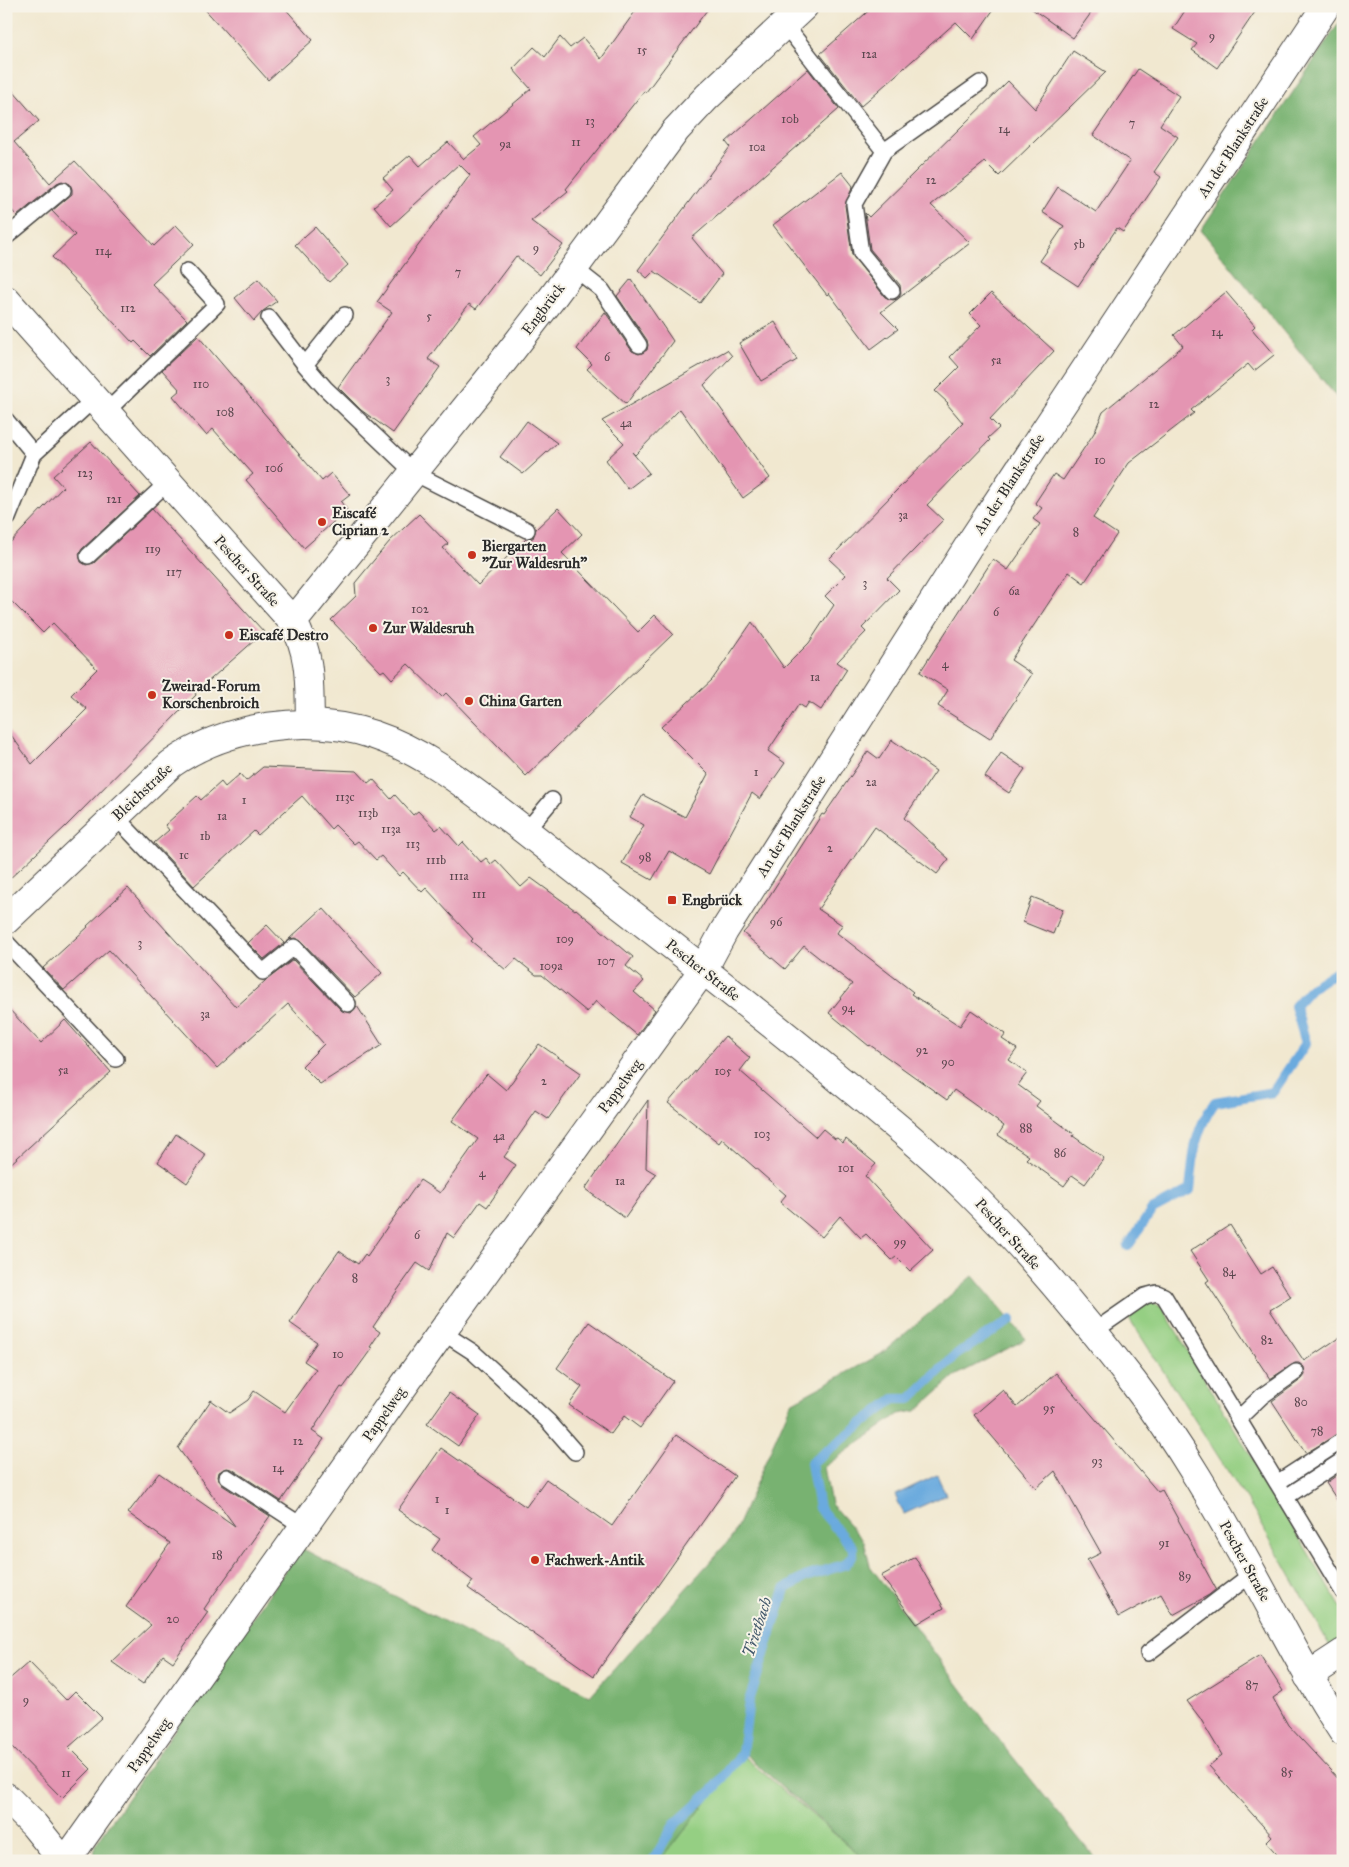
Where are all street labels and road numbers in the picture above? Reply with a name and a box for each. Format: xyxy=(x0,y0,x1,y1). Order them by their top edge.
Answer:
street label: An der Blankstraße xyxy=(1193,93,1272,201)
street label: Engbrück xyxy=(518,280,568,338)
street label: An der Blankstraße xyxy=(969,430,1048,538)
street label: Pescher Straße xyxy=(210,532,284,610)
street label: Bleichstraße xyxy=(108,760,176,824)
street label: An der Blankstraße xyxy=(752,772,829,881)
street label: Pescher Straße xyxy=(662,935,744,1005)
street label: Pappelweg xyxy=(594,1055,646,1117)
street label: Pescher Straße xyxy=(971,1195,1045,1273)
street label: Pappelweg xyxy=(359,1382,410,1445)
street label: Pescher Straße xyxy=(1215,1517,1275,1605)
street label: Pappelweg xyxy=(124,1713,175,1776)

